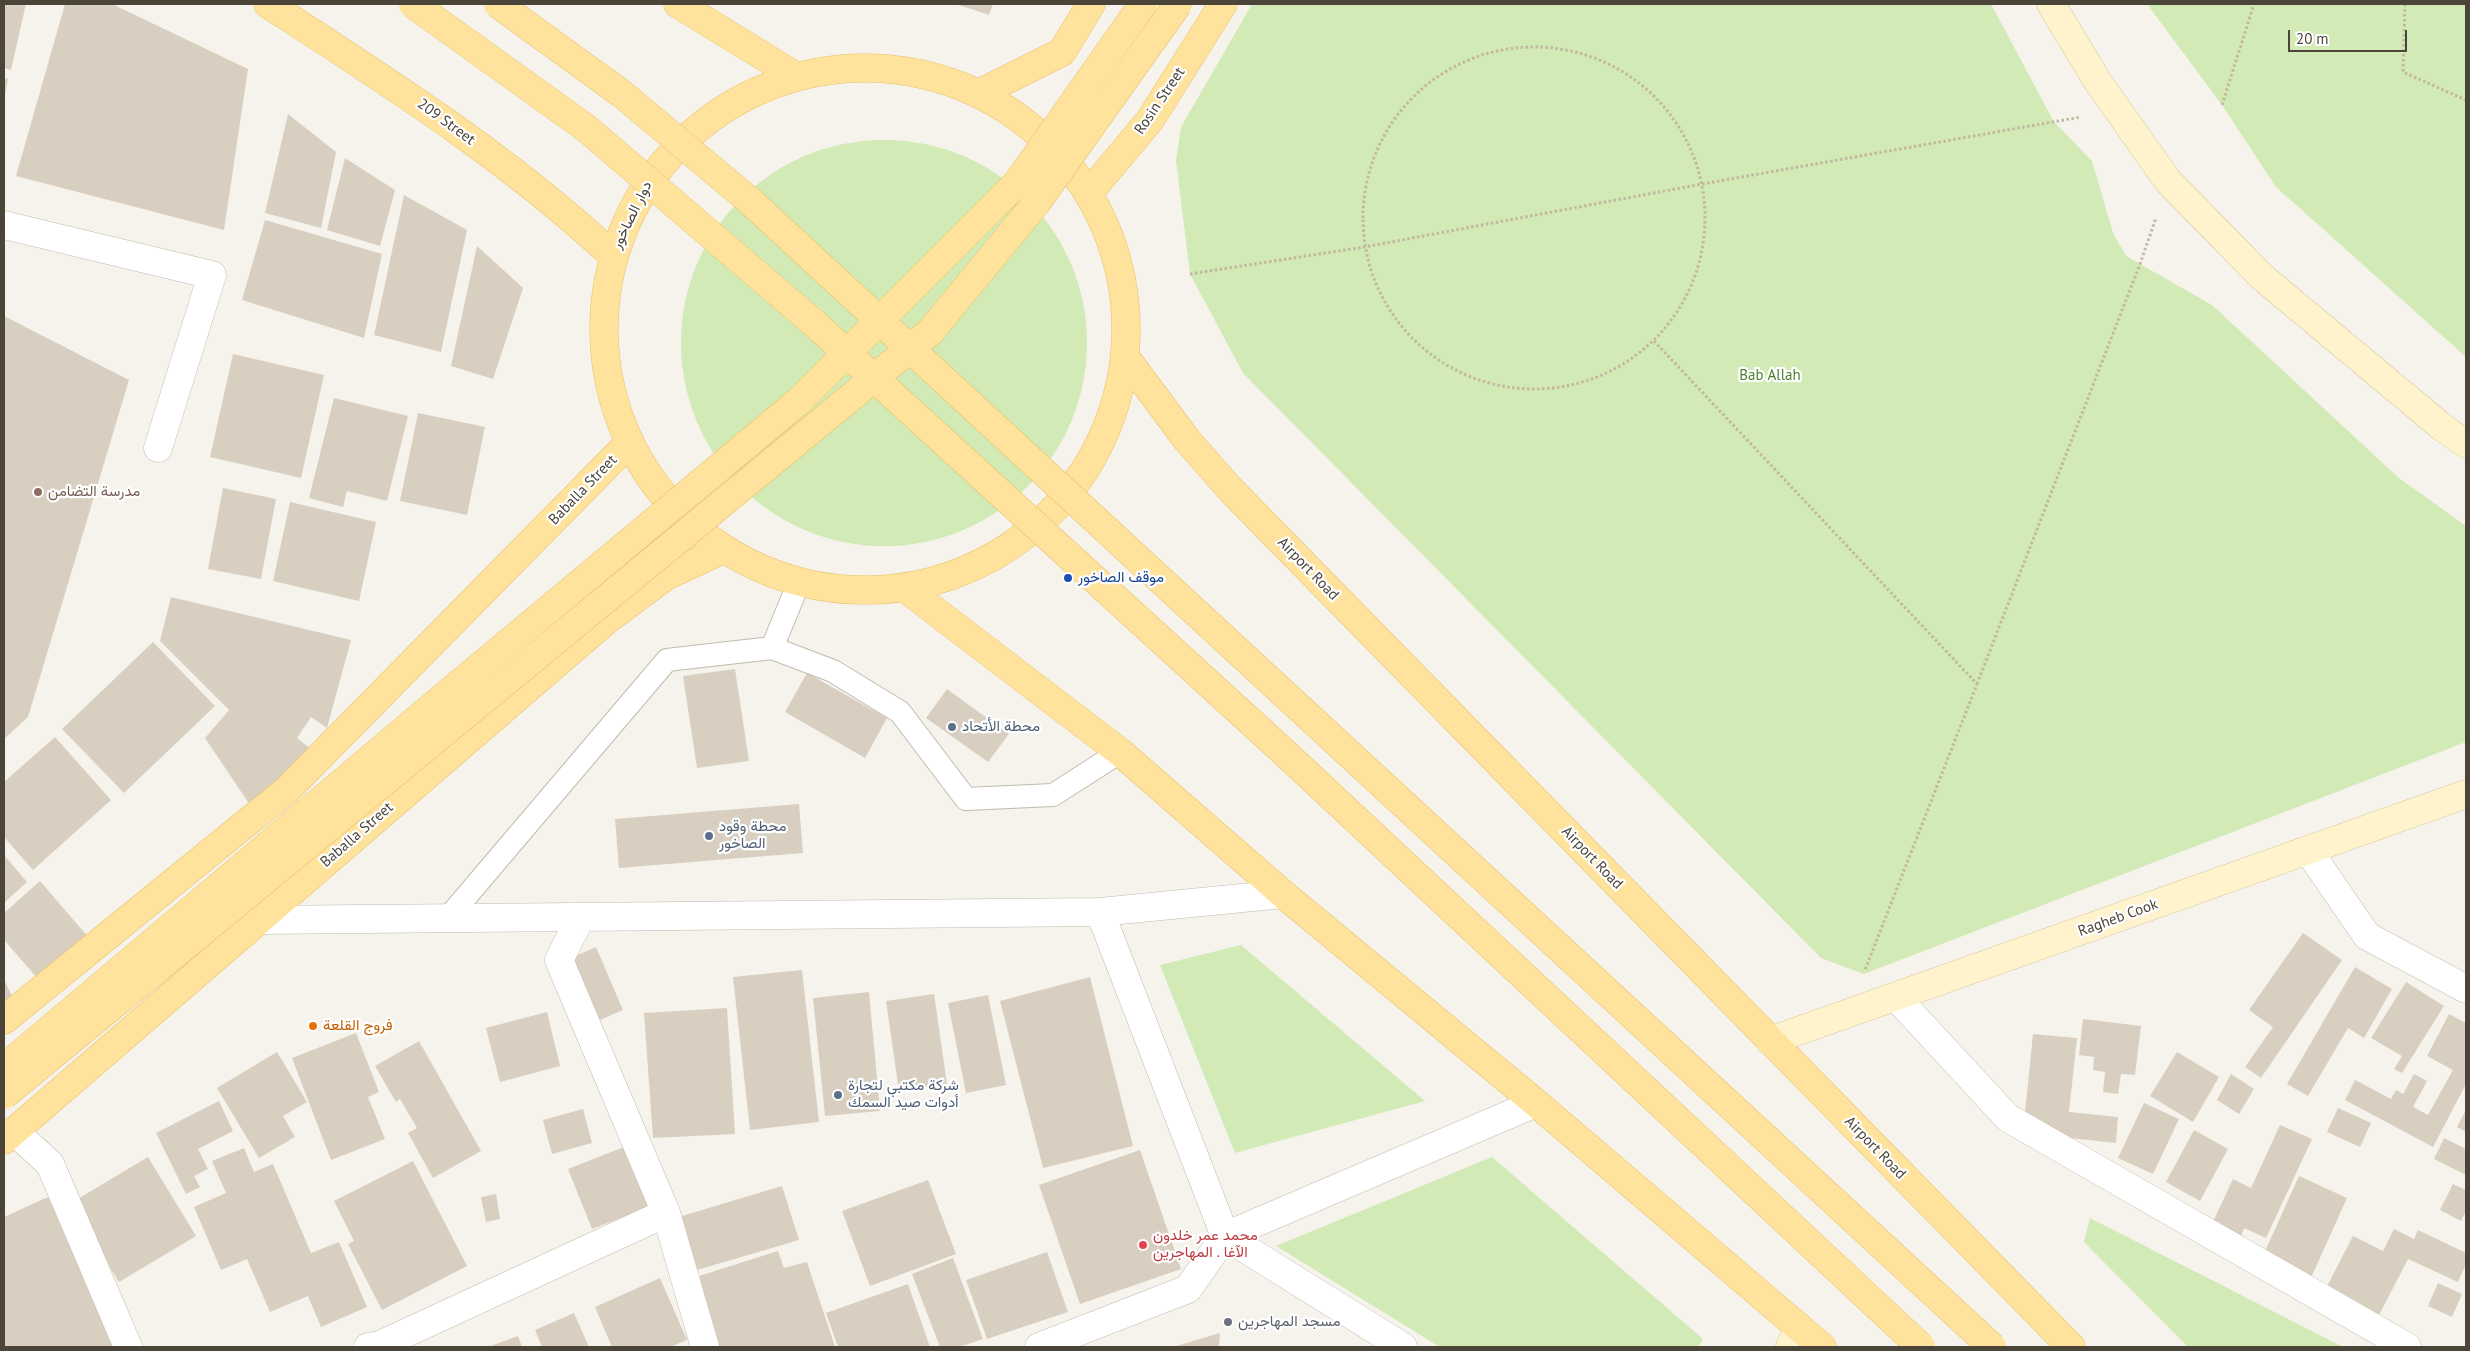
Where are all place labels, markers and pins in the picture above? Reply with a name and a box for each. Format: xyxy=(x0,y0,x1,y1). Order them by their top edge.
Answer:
place label: مدرسة التضامن xyxy=(48,483,140,501)
marker: مدرسة التضامن xyxy=(32,486,44,498)
place label: موقف الصاخور xyxy=(1078,569,1164,587)
marker: موقف الصاخور xyxy=(1062,572,1074,584)
place label: محطة الأتحاد xyxy=(962,718,1040,736)
marker: محطة الأتحاد xyxy=(946,721,958,733)
place label: محطة وقود الصاخور xyxy=(719,818,786,853)
marker: محطة وقود الصاخور xyxy=(703,830,715,842)
place label: فروج القلعة xyxy=(323,1017,393,1035)
marker: فروج القلعة xyxy=(307,1020,319,1032)
place label: شركة مكتبي لتجارة أدوات صيد السمك xyxy=(848,1077,959,1112)
marker: شركة مكتبي لتجارة أدوات صيد السمك xyxy=(832,1089,844,1101)
place label: محمد عمر خلدون الآغا . المهاجرين xyxy=(1153,1227,1258,1262)
marker: محمد عمر خلدون الآغا . المهاجرين xyxy=(1137,1239,1149,1251)
place label: مسجد المهاجرين xyxy=(1238,1313,1341,1331)
marker: مسجد المهاجرين xyxy=(1222,1316,1234,1328)

